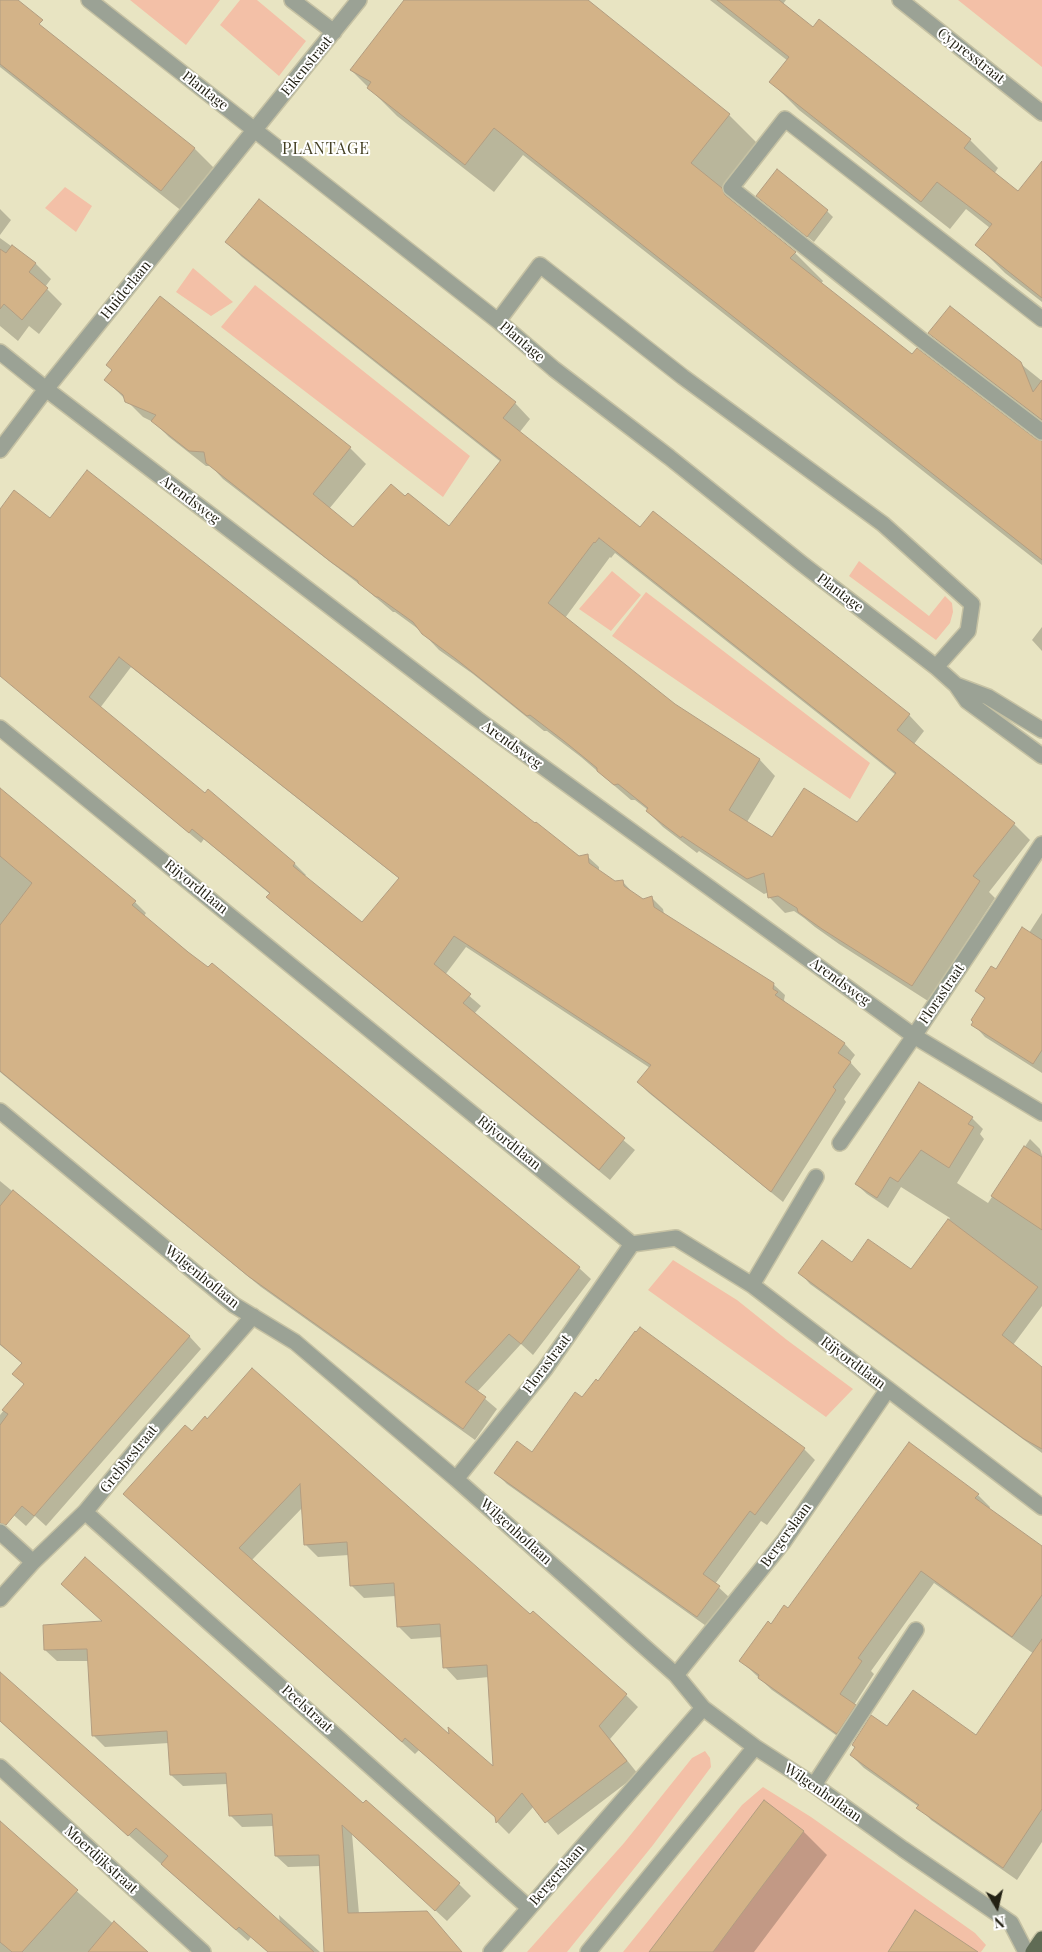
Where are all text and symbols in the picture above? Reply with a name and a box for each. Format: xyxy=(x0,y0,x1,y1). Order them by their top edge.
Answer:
street label: Cypresstraat xyxy=(934,25,1008,87)
street label: Eikenstraat xyxy=(278,33,336,99)
street label: Plantage xyxy=(179,68,231,114)
district label: PLANTAGE xyxy=(281,139,371,159)
street label: Huiderlaan xyxy=(97,257,155,323)
street label: Plantage xyxy=(496,318,548,366)
street label: Arendsweg xyxy=(157,472,223,528)
street label: Plantage xyxy=(814,570,866,616)
street label: Arendsweg xyxy=(479,718,545,772)
street label: Rijvordtlaan xyxy=(161,856,231,918)
street label: Arendsweg xyxy=(807,955,873,1009)
street label: Florastraat xyxy=(916,961,968,1027)
street label: Rijvordtlaan xyxy=(474,1112,544,1174)
street label: Wilgenhoflaan xyxy=(162,1242,242,1312)
street label: Florastraat xyxy=(520,1331,574,1397)
street label: Rijvordtlaan xyxy=(817,1333,889,1393)
street label: Grebbestraat xyxy=(97,1422,161,1496)
street label: Wilgenhoflaan xyxy=(477,1496,555,1568)
street label: Bergerslaan xyxy=(757,1500,815,1570)
street label: Peelstraat xyxy=(278,1682,336,1736)
street label: Wilgenhoflaan xyxy=(781,1760,865,1826)
street label: Moerdijkstraat xyxy=(61,1823,141,1897)
street label: Bergerslaan xyxy=(526,1841,588,1909)
north arrow xyxy=(972,1882,1022,1932)
text: N xyxy=(993,1912,1006,1932)

